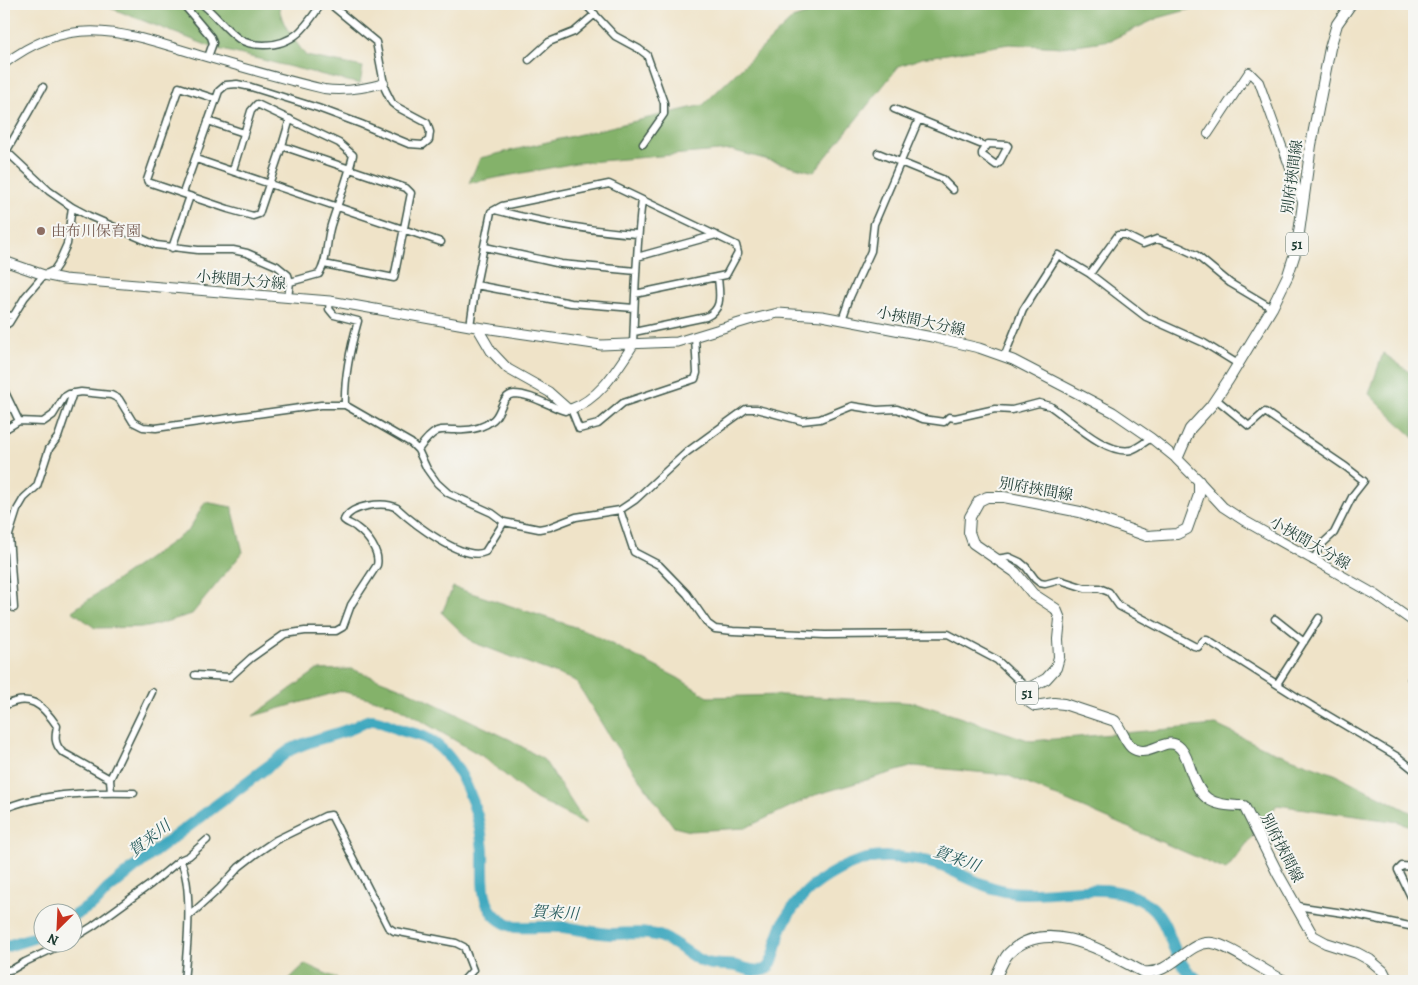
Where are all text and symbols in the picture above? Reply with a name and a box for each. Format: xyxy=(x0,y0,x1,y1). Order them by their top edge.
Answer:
street label: 別府挾間線 xyxy=(1277,138,1307,216)
place label: 由布川保育園 xyxy=(51,221,141,241)
marker: 由布川保育園 xyxy=(35,225,47,237)
road number: 51 xyxy=(1286,232,1308,255)
street label: 小挾間大分線 xyxy=(195,266,287,294)
street label: 小挾間大分線 xyxy=(875,302,967,340)
street label: 別府挾間線 xyxy=(997,473,1075,505)
street label: 小挾間大分線 xyxy=(1266,512,1354,574)
road number: 51 xyxy=(1016,681,1038,704)
street label: 別府挾間線 xyxy=(1256,810,1308,886)
water label: 賀来川 xyxy=(124,814,177,862)
water label: 賀来川 xyxy=(930,840,985,878)
water label: 賀来川 xyxy=(530,901,581,925)
north arrow xyxy=(32,902,82,952)
text: N xyxy=(44,929,61,950)

